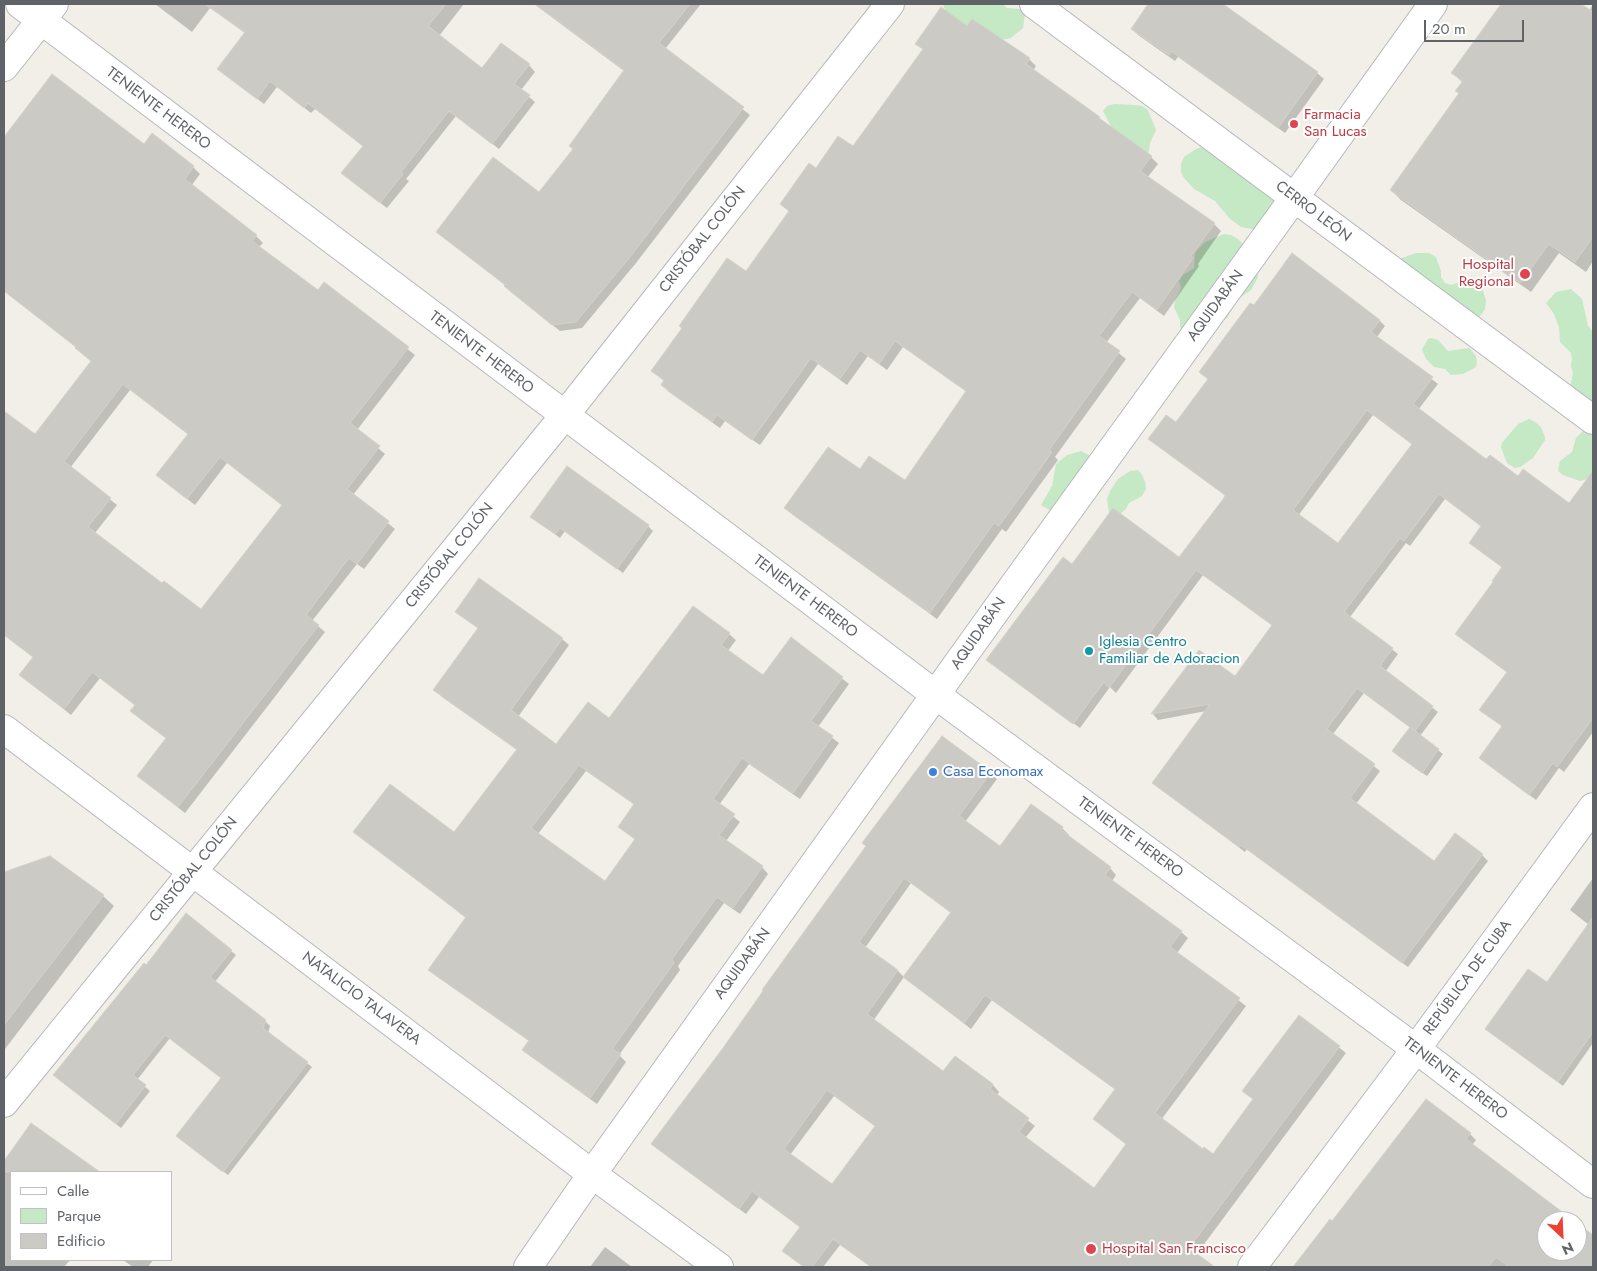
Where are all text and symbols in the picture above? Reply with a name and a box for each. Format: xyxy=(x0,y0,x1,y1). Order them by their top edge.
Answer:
scale bar xyxy=(1427,10,1527,42)
text: 20 m xyxy=(1432,18,1466,40)
street label: TENIENTE HERERO xyxy=(102,64,214,154)
place label: Farmacia San Lucas xyxy=(1304,106,1367,141)
marker: Farmacia San Lucas xyxy=(1288,118,1300,130)
street label: CERRO LEÓN xyxy=(1272,178,1354,246)
street label: CRISTÓBAL COLÓN xyxy=(656,183,750,297)
place label: Hospital Regional xyxy=(1459,256,1514,291)
street label: AQUIDABÁN xyxy=(1184,267,1248,345)
marker: Hospital Regional xyxy=(1518,267,1532,281)
street label: TENIENTE HERERO xyxy=(425,308,537,398)
street label: CRISTÓBAL COLÓN xyxy=(402,500,498,612)
street label: TENIENTE HERERO xyxy=(749,552,861,642)
street label: AQUIDABÁN xyxy=(948,595,1010,673)
place label: Iglesia Centro Familiar de Adoracion xyxy=(1099,633,1240,668)
marker: Iglesia Centro Familiar de Adoracion xyxy=(1083,645,1095,657)
place label: Casa Economax xyxy=(943,763,1043,781)
marker: Casa Economax xyxy=(927,766,939,778)
street label: TENIENTE HERERO xyxy=(1074,794,1186,882)
street label: CRISTÓBAL COLÓN xyxy=(146,814,242,926)
street label: REPÚBLICA DE CUBA xyxy=(1420,917,1516,1039)
street label: AQUIDABÁN xyxy=(711,925,775,1003)
street label: NATALICIO TALAVERA xyxy=(298,948,424,1050)
street label: TENIENTE HERERO xyxy=(1399,1034,1511,1124)
legend xyxy=(10,1171,172,1261)
text: Calle xyxy=(57,1180,89,1202)
text: Parque xyxy=(57,1205,101,1227)
north arrow xyxy=(1537,1211,1587,1261)
text: Edificio xyxy=(57,1230,105,1252)
text: N xyxy=(1559,1237,1577,1260)
place label: Hospital San Francisco xyxy=(1102,1240,1246,1258)
marker: Hospital San Francisco xyxy=(1084,1242,1098,1256)

